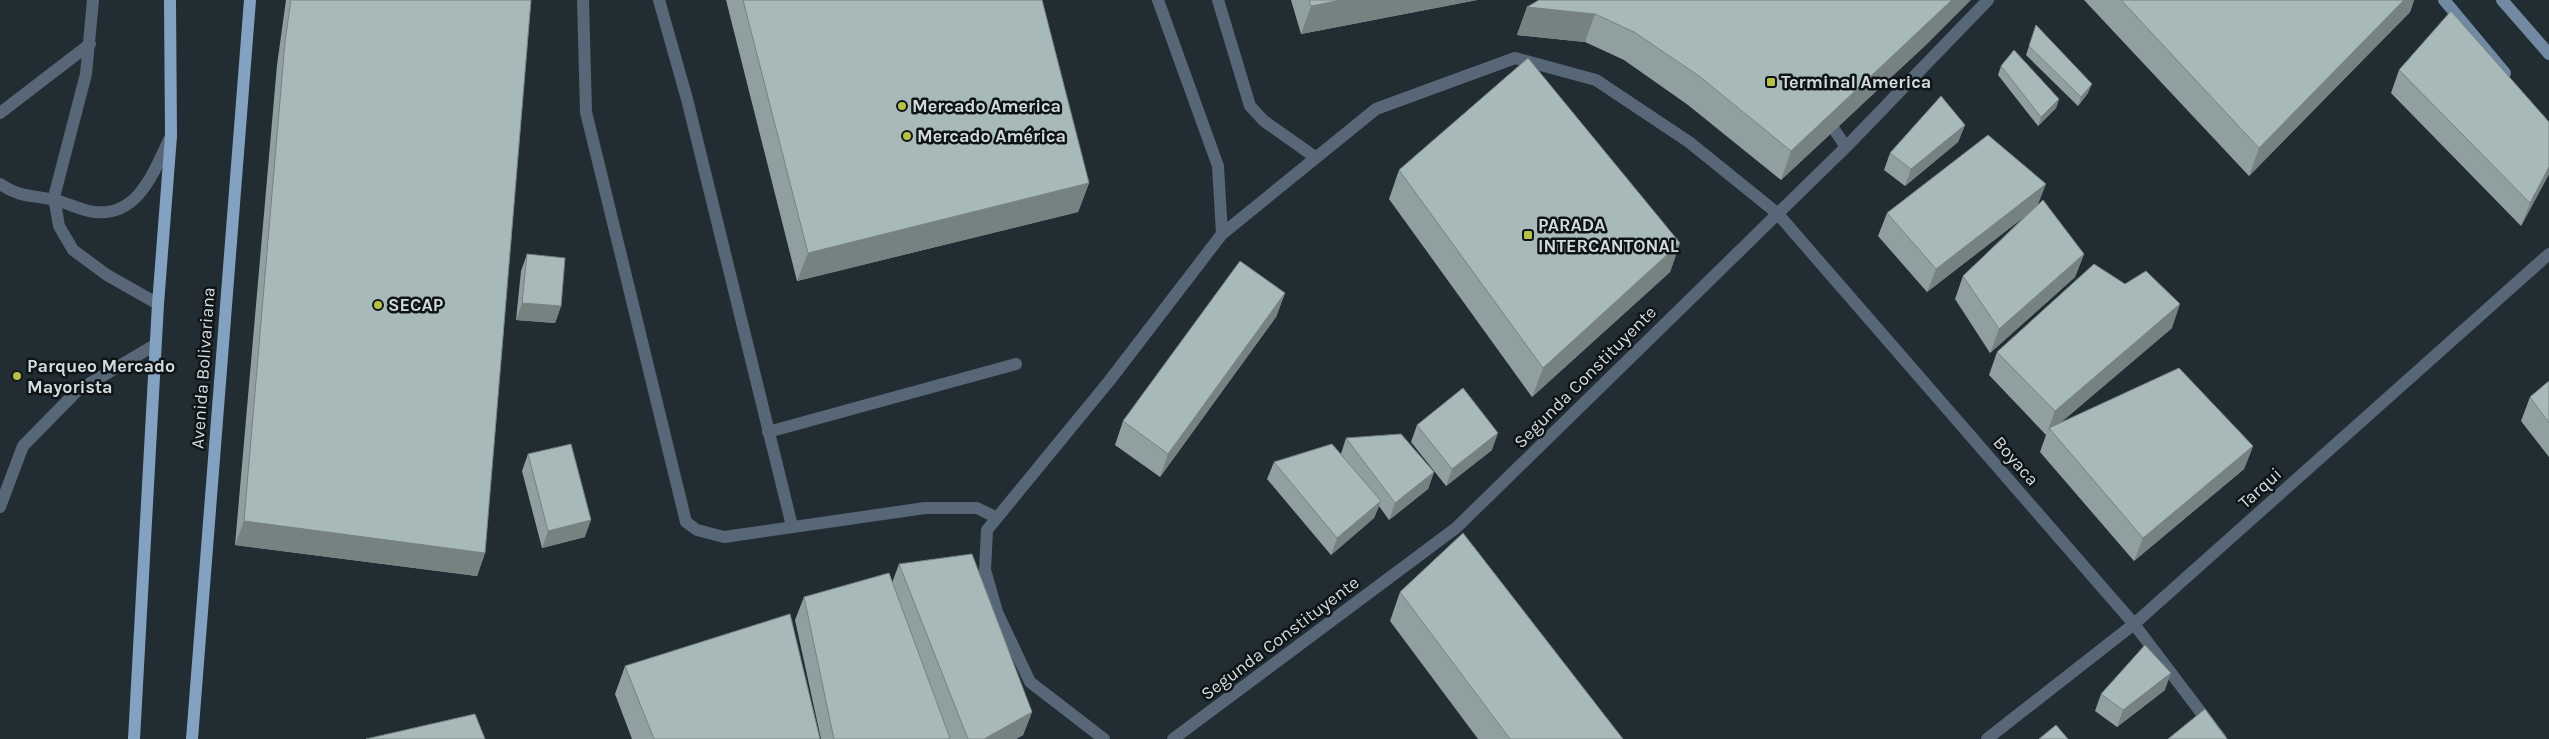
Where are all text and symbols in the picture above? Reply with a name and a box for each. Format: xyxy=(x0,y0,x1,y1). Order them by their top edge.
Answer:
place label: Terminal America xyxy=(1781,71,1931,93)
marker: Terminal America xyxy=(1765,76,1777,88)
place label: Mercado America xyxy=(912,95,1061,117)
marker: Mercado America xyxy=(896,100,908,112)
place label: Mercado América xyxy=(917,125,1066,147)
marker: Mercado América xyxy=(901,130,913,142)
place label: PARADA INTERCANTONAL xyxy=(1538,214,1679,257)
marker: PARADA INTERCANTONAL xyxy=(1522,229,1534,241)
street label: Avenida Bolivariana xyxy=(186,286,220,450)
place label: SECAP xyxy=(388,294,443,316)
marker: SECAP xyxy=(372,299,384,311)
street label: Segunda Constituyente xyxy=(1509,301,1661,453)
place label: Parqueo Mercado Mayorista xyxy=(27,355,175,398)
marker: Parqueo Mercado Mayorista xyxy=(11,370,23,382)
street label: Boyaca xyxy=(1989,432,2043,490)
street label: Tarqui xyxy=(2234,463,2286,513)
street label: Segunda Constituyente xyxy=(1197,571,1363,705)

